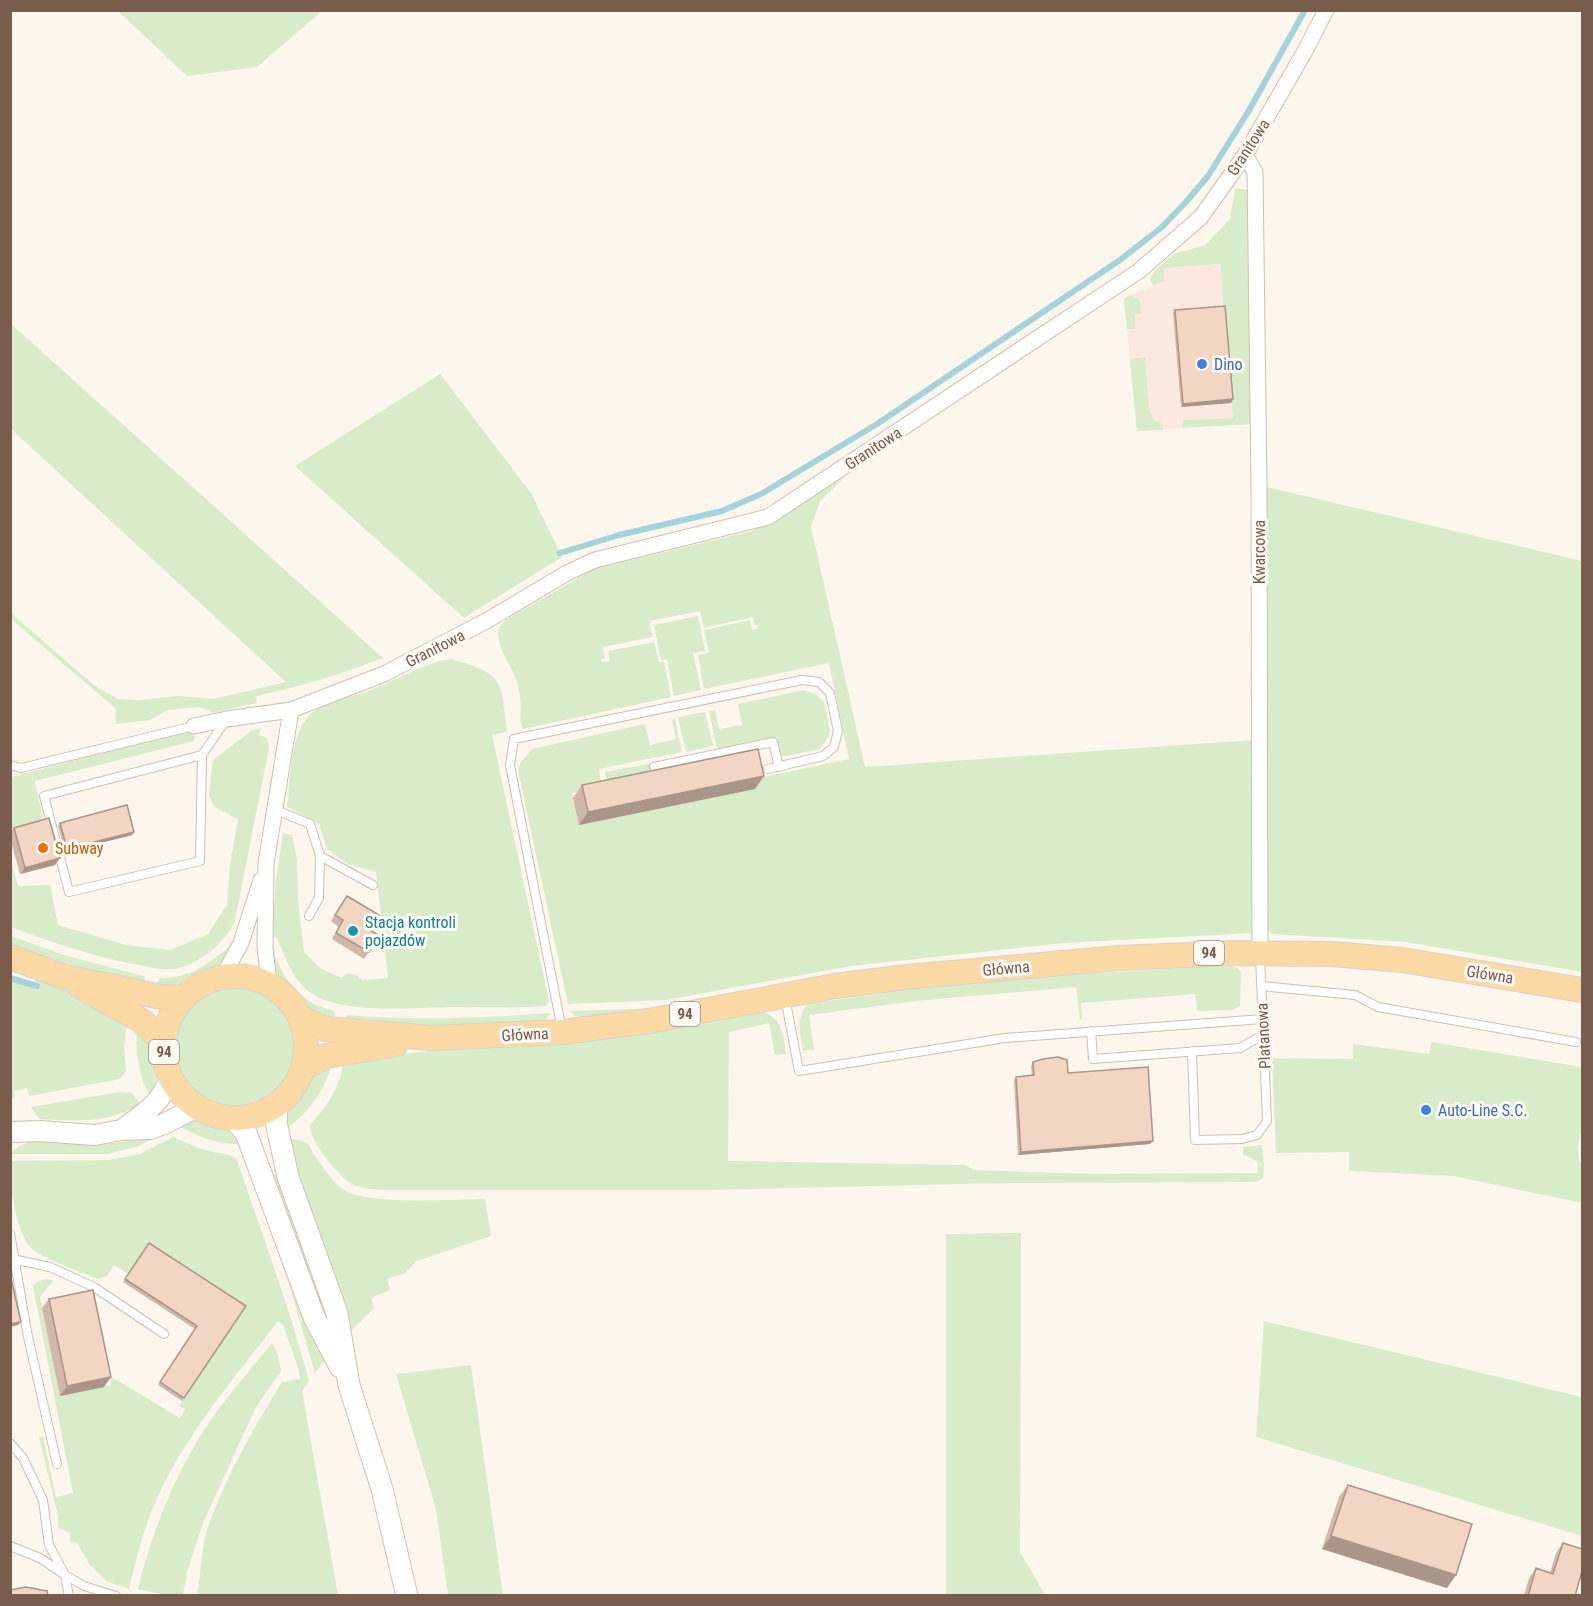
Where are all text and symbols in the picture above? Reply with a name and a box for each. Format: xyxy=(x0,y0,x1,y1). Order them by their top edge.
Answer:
street label: Granitowa xyxy=(1223,115,1274,179)
place label: Dino xyxy=(1214,355,1243,374)
marker: Dino xyxy=(1195,357,1209,371)
street label: Granitowa xyxy=(841,423,905,474)
street label: Kwarcowa xyxy=(1250,520,1269,584)
street label: Granitowa xyxy=(402,626,468,671)
place label: Subway xyxy=(55,839,104,858)
marker: Subway xyxy=(36,841,50,855)
place label: Stacja kontroli pojazdów xyxy=(365,913,456,950)
marker: Stacja kontroli pojazdów xyxy=(346,924,360,938)
road number: 94 xyxy=(1194,941,1224,965)
street label: Główna xyxy=(982,957,1030,980)
street label: Główna xyxy=(1465,961,1515,988)
road number: 94 xyxy=(670,1002,700,1026)
street label: Platanowa xyxy=(1252,1002,1275,1070)
street label: Główna xyxy=(501,1024,549,1045)
road number: 94 xyxy=(149,1040,179,1064)
place label: Auto-Line S.C. xyxy=(1438,1101,1527,1120)
marker: Auto-Line S.C. xyxy=(1419,1103,1433,1117)

